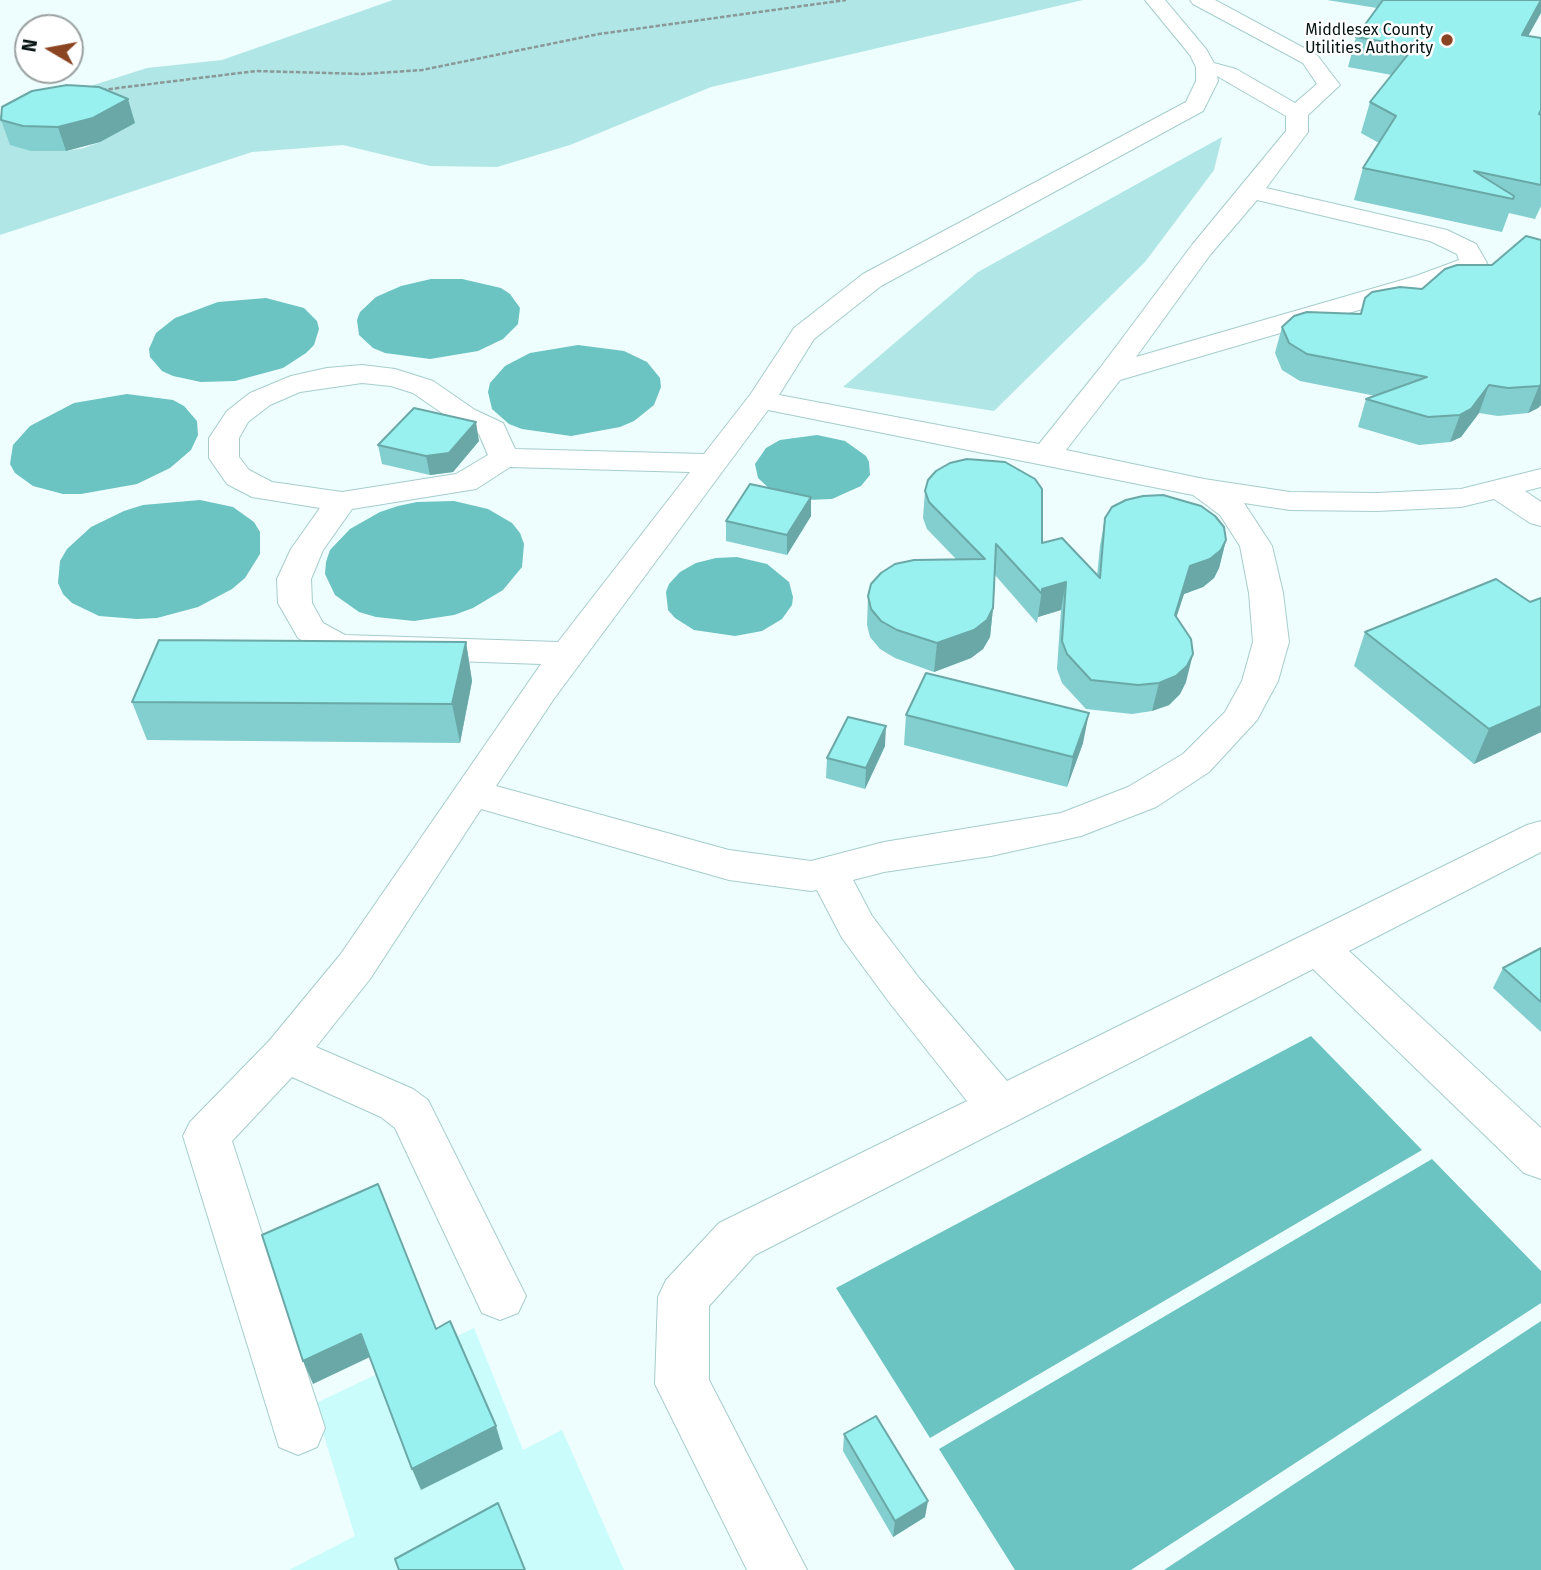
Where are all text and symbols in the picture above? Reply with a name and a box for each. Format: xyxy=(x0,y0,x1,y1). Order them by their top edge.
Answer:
north arrow xyxy=(14,14,84,84)
place label: Middlesex County Utilities Authority xyxy=(1305,21,1433,59)
marker: Middlesex County Utilities Authority xyxy=(1439,32,1455,48)
text: N xyxy=(17,37,42,54)

